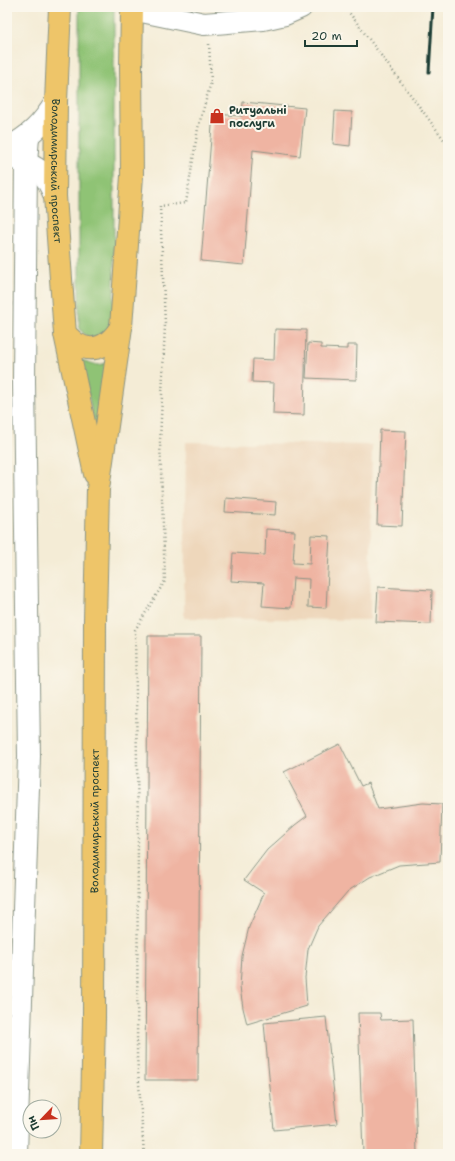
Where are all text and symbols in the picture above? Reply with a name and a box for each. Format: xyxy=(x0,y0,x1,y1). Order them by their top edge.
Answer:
scale bar xyxy=(305,22,357,48)
text: 20 m xyxy=(311,28,342,44)
street label: Володимирський проспект xyxy=(47,98,66,244)
place label: Ритуальні послуги xyxy=(229,103,287,131)
shop icon: Ритуальні послуги xyxy=(208,107,226,125)
street label: Володимирський проспект xyxy=(87,748,102,893)
north arrow xyxy=(22,1099,62,1139)
text: Пн xyxy=(24,1113,43,1133)

